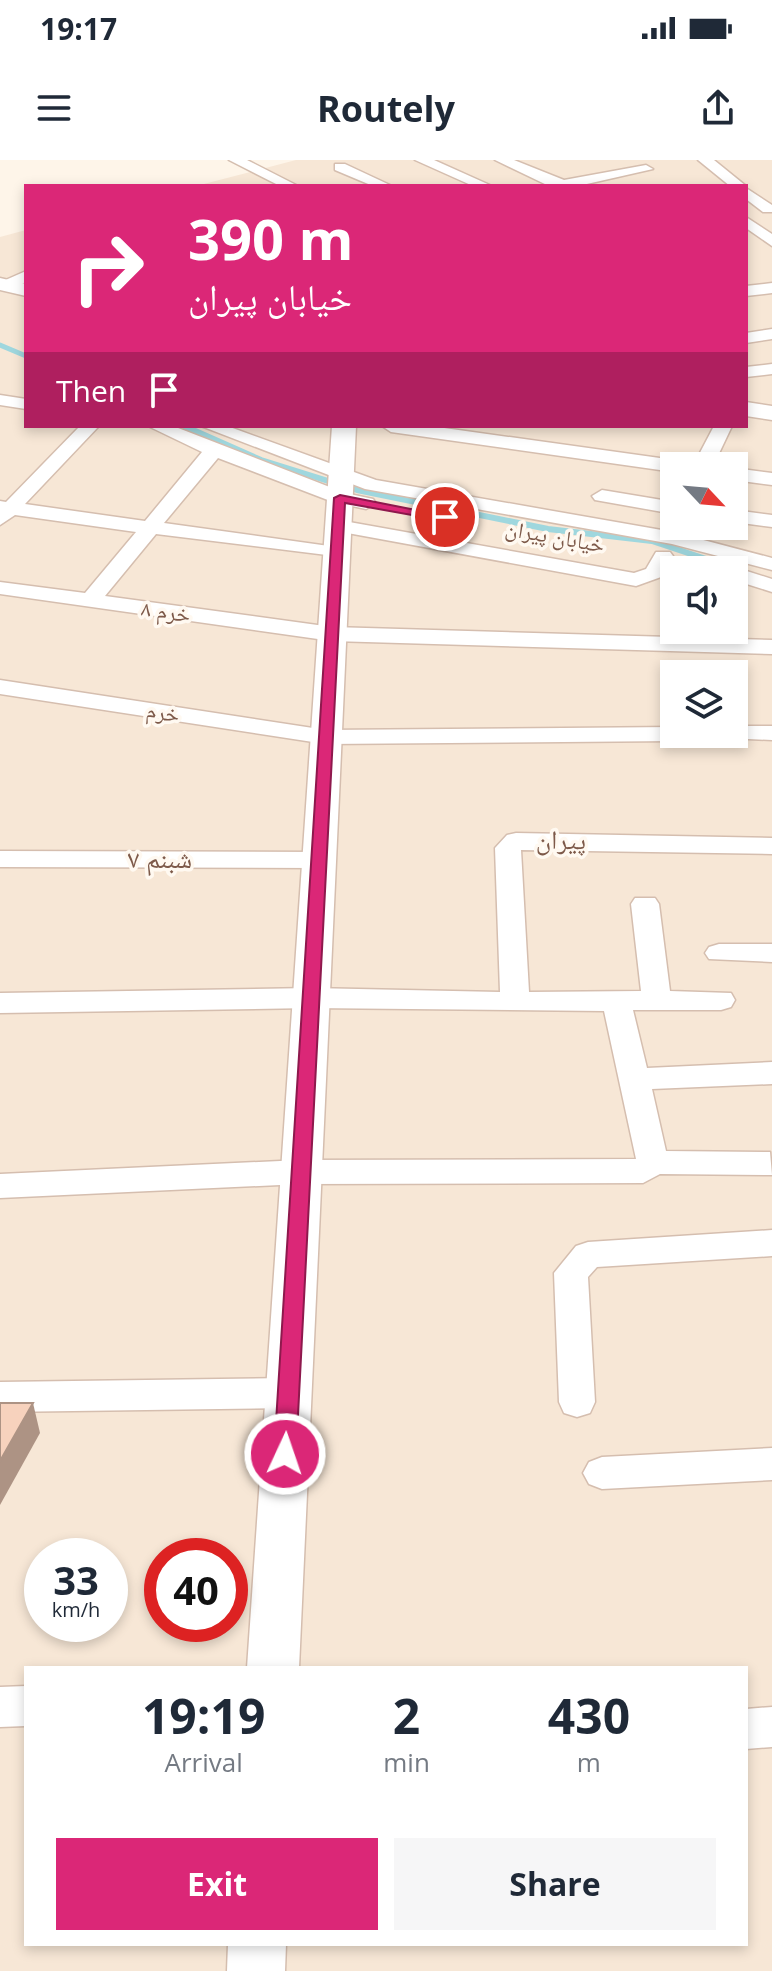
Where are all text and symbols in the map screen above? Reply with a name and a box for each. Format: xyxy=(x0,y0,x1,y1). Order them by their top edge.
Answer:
text: 19:17 xyxy=(40,8,117,49)
text: Routely xyxy=(317,84,455,133)
icon: menu xyxy=(32,86,76,130)
icon: share xyxy=(696,86,740,130)
text: 390 m xyxy=(188,200,354,276)
icon: right xyxy=(56,216,160,320)
text: خیابان پیران xyxy=(188,272,352,321)
icon: arrive xyxy=(142,368,186,412)
text: Then xyxy=(56,370,126,411)
north arrow xyxy=(660,452,748,540)
map controls xyxy=(660,452,748,748)
pin xyxy=(411,483,479,551)
icon: arrive xyxy=(423,495,467,539)
street label: خیابان پیران xyxy=(503,512,607,559)
button: sound xyxy=(660,556,748,644)
street label: خرم ۸ xyxy=(140,592,193,629)
button: layers xyxy=(660,660,748,748)
street label: خرم xyxy=(144,694,182,729)
street label: پیران xyxy=(536,821,586,857)
street label: شبنم ۷ xyxy=(128,840,192,876)
position arrow xyxy=(243,1412,327,1496)
speed limit sign: 40 xyxy=(144,1538,248,1642)
text: 33 xyxy=(53,1552,99,1607)
text: km/h xyxy=(52,1596,100,1623)
text: 19:19 xyxy=(142,1683,265,1748)
text: 2 xyxy=(393,1683,420,1748)
text: 430 xyxy=(548,1683,630,1748)
text: Arrival xyxy=(164,1744,243,1780)
text: min xyxy=(383,1744,430,1780)
text: m xyxy=(577,1744,601,1780)
button: Exit xyxy=(56,1838,378,1930)
button: Share xyxy=(394,1838,716,1930)

